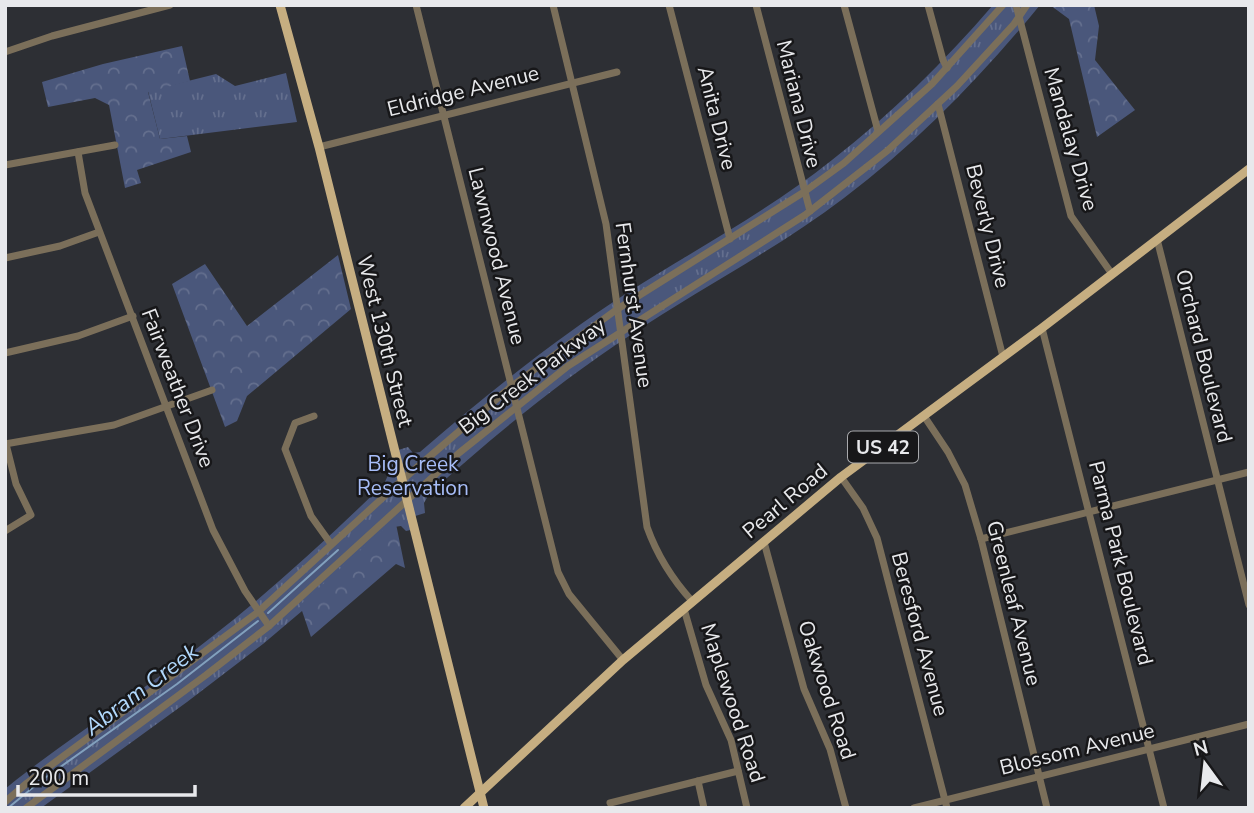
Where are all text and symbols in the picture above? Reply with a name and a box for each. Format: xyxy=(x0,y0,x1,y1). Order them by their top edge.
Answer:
street label: Mariana Drive xyxy=(770,37,828,171)
street label: Eldridge Avenue xyxy=(384,59,542,123)
street label: Anita Drive xyxy=(691,63,743,173)
street label: Mandalay Drive xyxy=(1037,64,1105,214)
street label: Beverly Drive xyxy=(959,161,1017,291)
street label: Lawnwood Avenue xyxy=(461,164,533,348)
street label: Fernhurst Avenue xyxy=(609,220,659,390)
street label: West 130th Street xyxy=(350,252,420,430)
street label: Orchard Boulevard xyxy=(1169,267,1239,445)
street label: Fairweather Drive xyxy=(135,304,221,472)
street label: Big Creek Parkway xyxy=(453,311,611,441)
road number: US 42 xyxy=(848,432,918,462)
park label: Big Creek Reservation xyxy=(357,450,469,502)
street label: Pearl Road xyxy=(737,457,833,545)
street label: Parma Park Boulevard xyxy=(1082,458,1160,668)
street label: Greenleaf Avenue xyxy=(980,518,1048,688)
street label: Beresford Avenue xyxy=(885,549,955,719)
street label: Oakwood Road xyxy=(791,617,863,763)
street label: Maplewood Road xyxy=(694,620,772,786)
water label: Abram Creek xyxy=(77,636,205,743)
street label: Blossom Avenue xyxy=(997,716,1157,782)
north arrow xyxy=(1170,729,1240,799)
text: N xyxy=(1191,734,1211,763)
scale bar xyxy=(18,754,194,798)
text: 200 m xyxy=(28,764,89,792)

